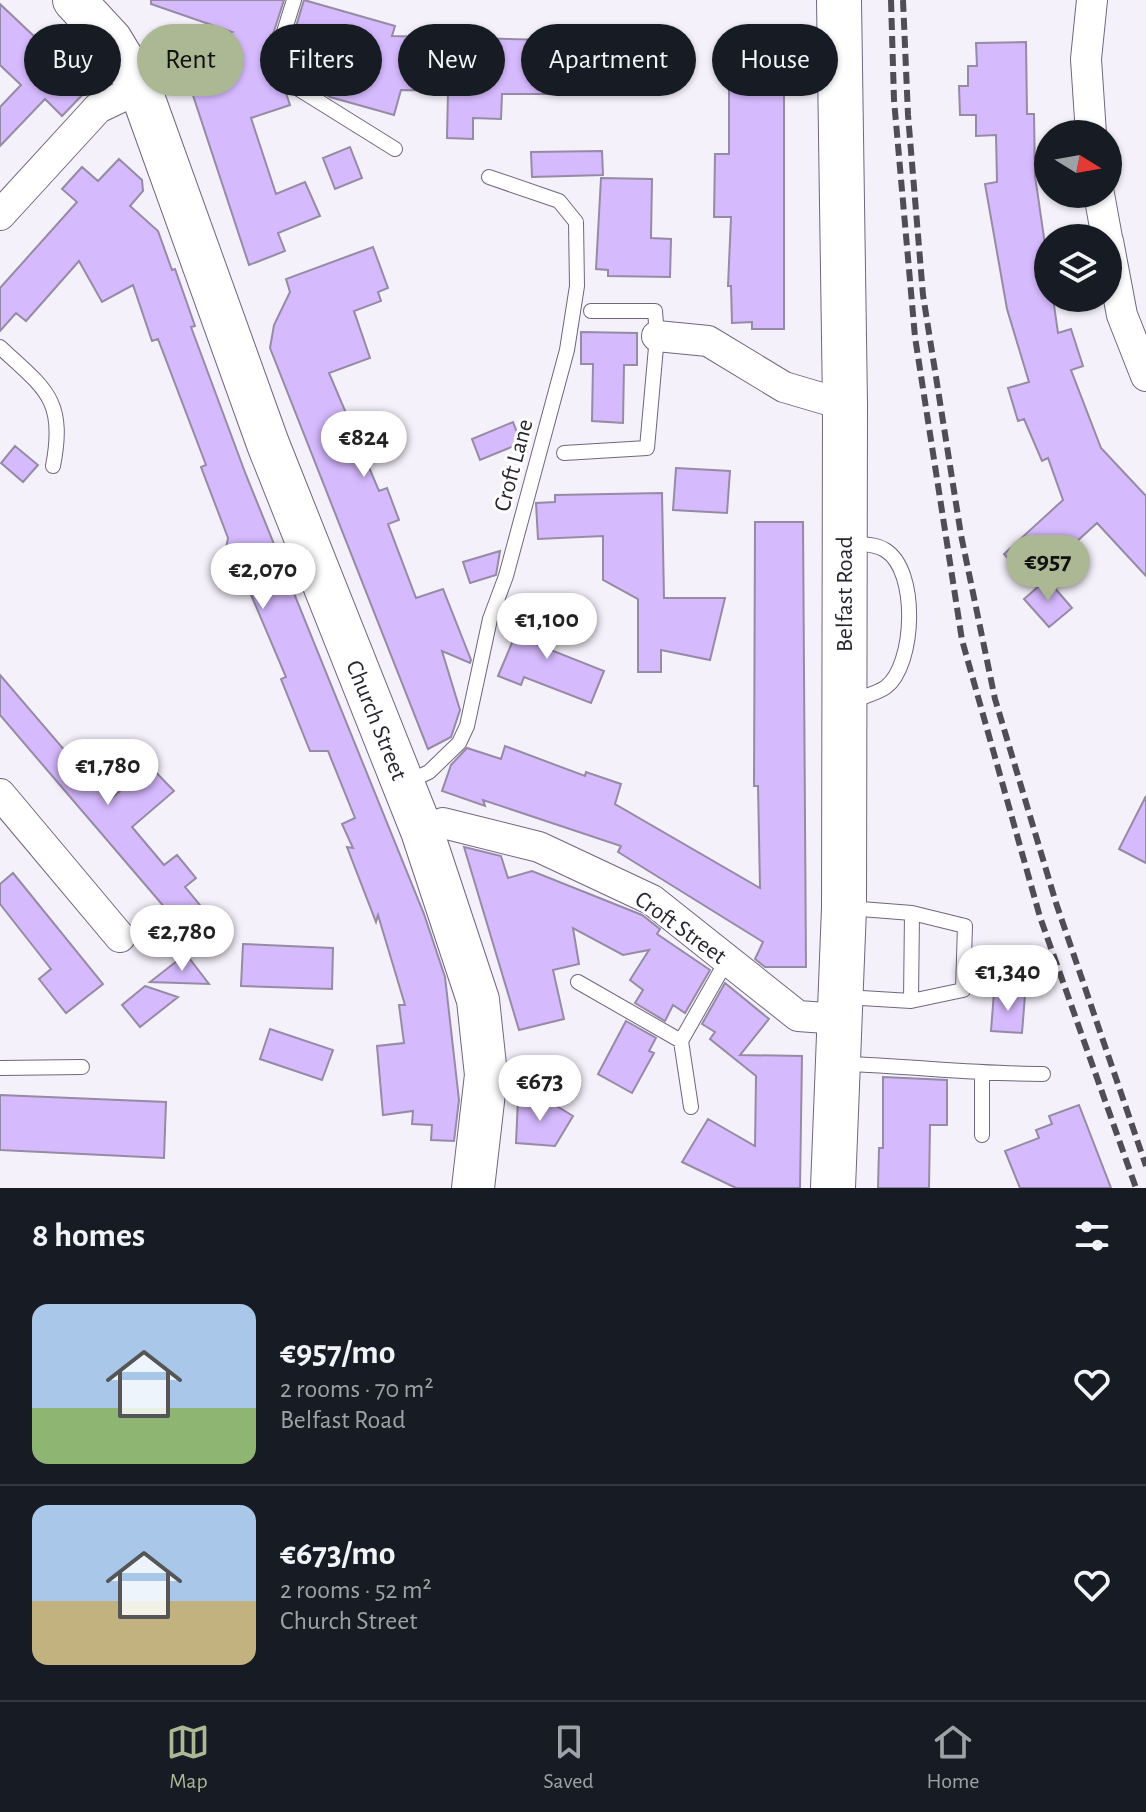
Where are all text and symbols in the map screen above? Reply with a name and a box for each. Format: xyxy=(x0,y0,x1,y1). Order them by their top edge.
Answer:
chip: Buy xyxy=(24,24,121,96)
chip: Rent xyxy=(137,24,244,96)
chip: Filters xyxy=(260,24,382,96)
chip: New xyxy=(398,24,505,96)
chip: Apartment xyxy=(521,24,696,96)
chip: House xyxy=(712,24,838,96)
north arrow xyxy=(1034,120,1122,208)
map controls xyxy=(1034,120,1122,312)
button: layers xyxy=(1034,224,1122,312)
pin: €824 xyxy=(317,411,411,479)
street label: Croft Lane xyxy=(490,417,538,514)
text: €824 xyxy=(339,424,389,450)
pin: €957 xyxy=(1001,535,1095,603)
street label: Belfast Road xyxy=(833,536,857,652)
pin: €2,070 xyxy=(198,543,328,611)
text: €957 xyxy=(1024,548,1072,574)
text: €2,070 xyxy=(229,556,297,582)
pin: €1,100 xyxy=(482,593,612,661)
text: €1,100 xyxy=(515,606,579,632)
street label: Church Street xyxy=(341,657,411,784)
pin: €1,780 xyxy=(43,739,173,807)
text: €1,780 xyxy=(75,752,141,778)
street label: Croft Street xyxy=(630,887,731,969)
pin: €2,780 xyxy=(117,905,247,973)
text: €2,780 xyxy=(148,918,216,944)
pin: €1,340 xyxy=(943,945,1073,1013)
text: €1,340 xyxy=(975,958,1041,984)
pin: €673 xyxy=(493,1055,587,1123)
text: €673 xyxy=(516,1068,564,1094)
icon: filters xyxy=(1070,1214,1114,1258)
text: 8 homes xyxy=(32,1219,145,1253)
icon: home xyxy=(96,1336,192,1432)
text: €957/mo xyxy=(280,1336,396,1370)
icon: heart xyxy=(1070,1362,1114,1406)
text: 2 rooms · 70 m² xyxy=(280,1376,433,1402)
text: Belfast Road xyxy=(280,1407,406,1433)
icon: home xyxy=(96,1537,192,1633)
text: €673/mo xyxy=(280,1537,396,1571)
icon: heart xyxy=(1070,1563,1114,1607)
text: 2 rooms · 52 m² xyxy=(280,1577,432,1603)
text: Church Street xyxy=(280,1608,417,1634)
tab: Map xyxy=(166,1720,210,1794)
tab: Saved xyxy=(543,1720,594,1794)
tab: Home xyxy=(927,1720,980,1794)

